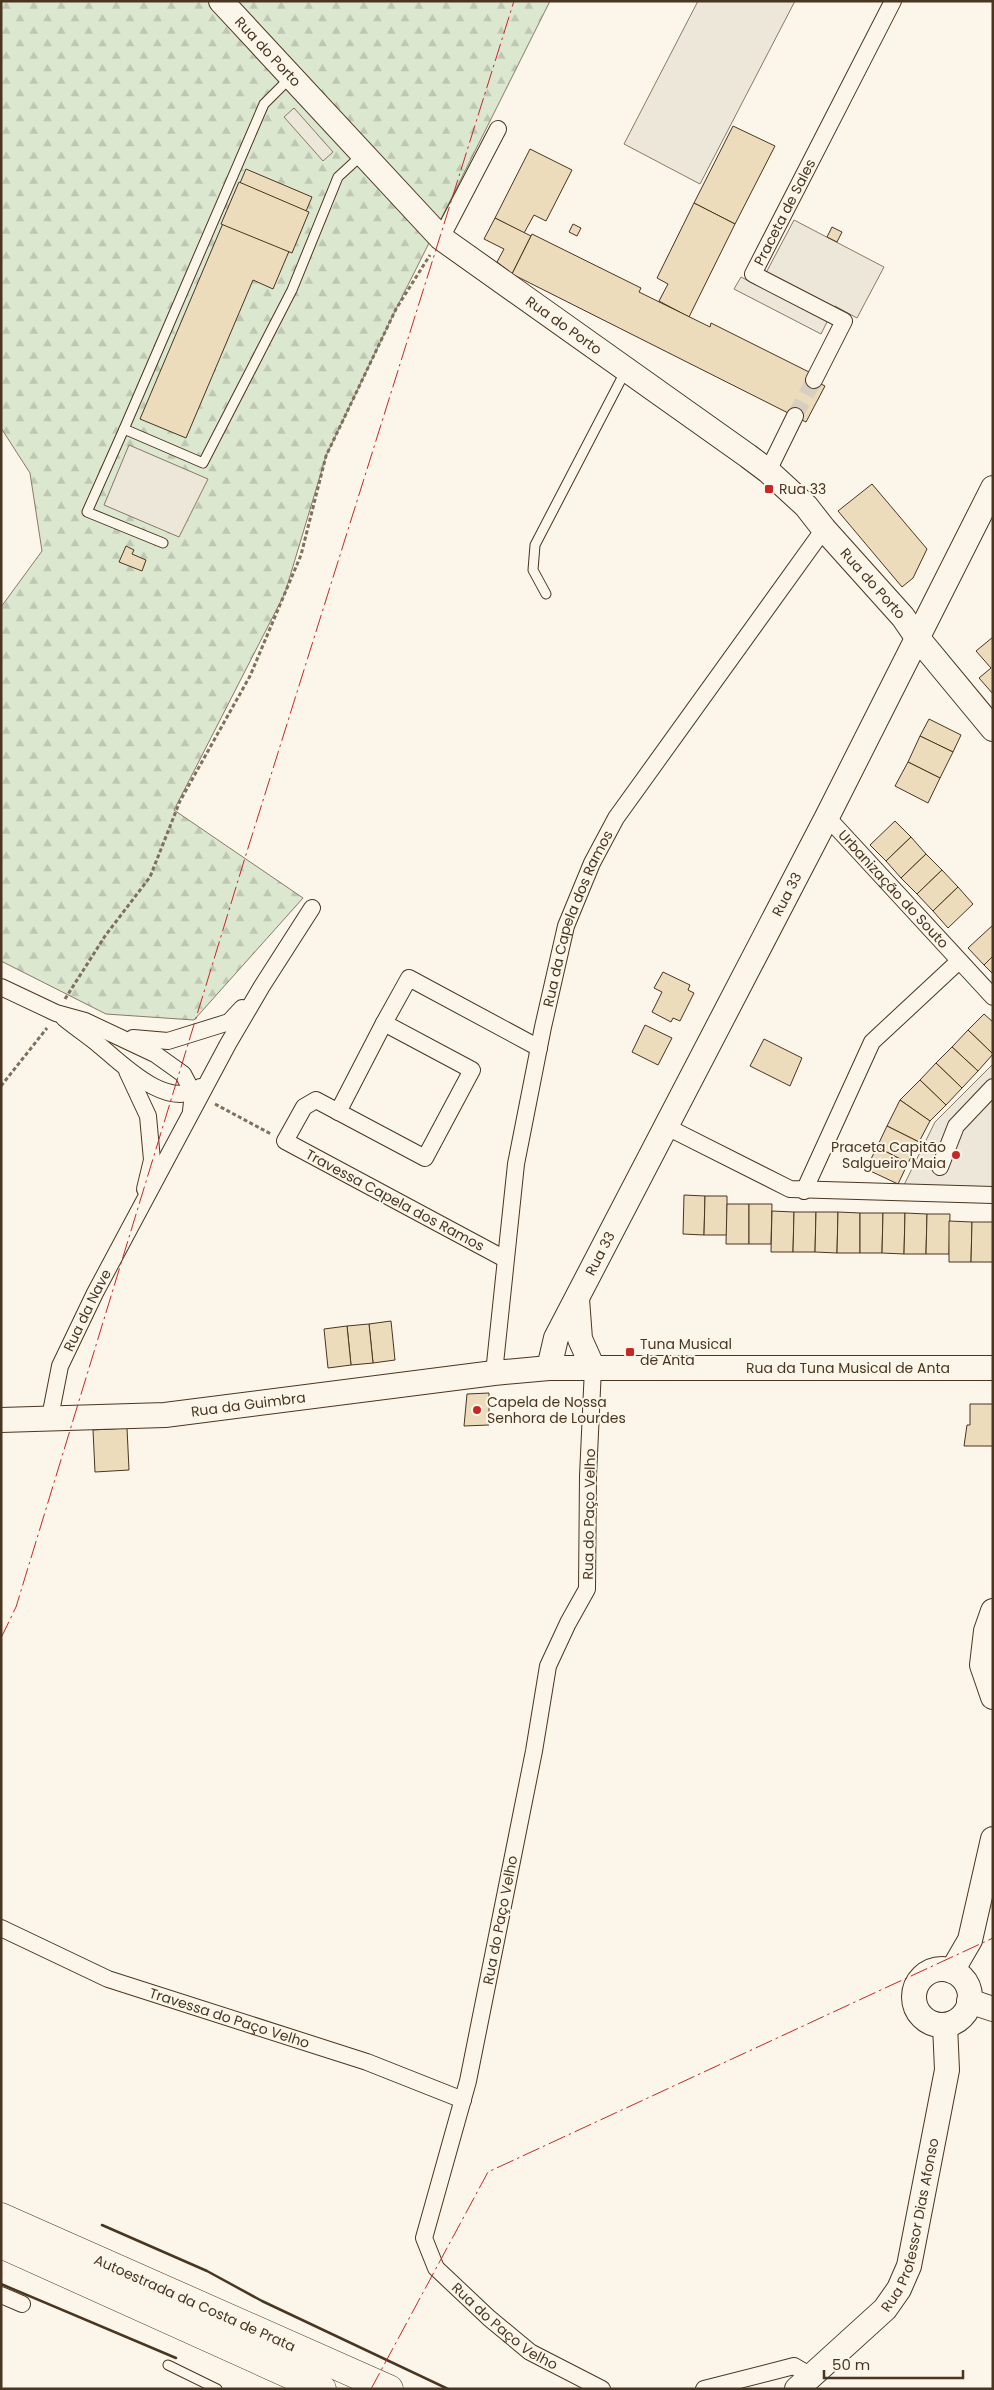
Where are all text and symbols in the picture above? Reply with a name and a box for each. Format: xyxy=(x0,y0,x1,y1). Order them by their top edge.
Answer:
street label: Rua do Porto xyxy=(230,12,306,91)
street label: Praceta de Sales xyxy=(749,155,820,269)
street label: Rua do Porto xyxy=(522,291,606,359)
place label: Rua 33 xyxy=(779,479,826,499)
marker: Rua 33 xyxy=(763,483,775,495)
street label: Rua do Porto xyxy=(836,544,910,623)
street label: Urbanização do Souto xyxy=(834,825,953,953)
street label: Rua da Capela dos Ramos xyxy=(538,827,618,1009)
street label: Rua 33 xyxy=(767,869,807,920)
place label: Praceta Capitão Salgueiro Maia xyxy=(831,1137,946,1173)
street label: Travessa Capela dos Ramos xyxy=(302,1144,488,1256)
marker: Praceta Capitão Salgueiro Maia xyxy=(950,1149,962,1161)
street label: Rua 33 xyxy=(580,1228,620,1279)
street label: Rua da Nave xyxy=(59,1265,116,1355)
place label: Tuna Musical de Anta xyxy=(640,1334,732,1370)
marker: Tuna Musical de Anta xyxy=(624,1346,636,1358)
street label: Rua da Tuna Musical de Anta xyxy=(746,1358,950,1378)
street label: Rua da Guimbra xyxy=(190,1387,307,1422)
place label: Capela de Nossa Senhora de Lourdes xyxy=(487,1392,626,1428)
marker: Capela de Nossa Senhora de Lourdes xyxy=(471,1404,483,1416)
street label: Rua do Paço Velho xyxy=(578,1448,600,1580)
street label: Rua do Paço Velho xyxy=(478,1854,522,1986)
street label: Travessa do Paço Velho xyxy=(147,1983,312,2053)
street label: Rua Professor Dias Afonso xyxy=(876,2136,944,2316)
street label: Autoestrada da Costa de Prata xyxy=(91,2250,299,2356)
street label: Rua do Paço Velho xyxy=(447,2278,561,2375)
scale bar xyxy=(824,2348,963,2380)
text: 50 m xyxy=(832,2354,870,2375)

